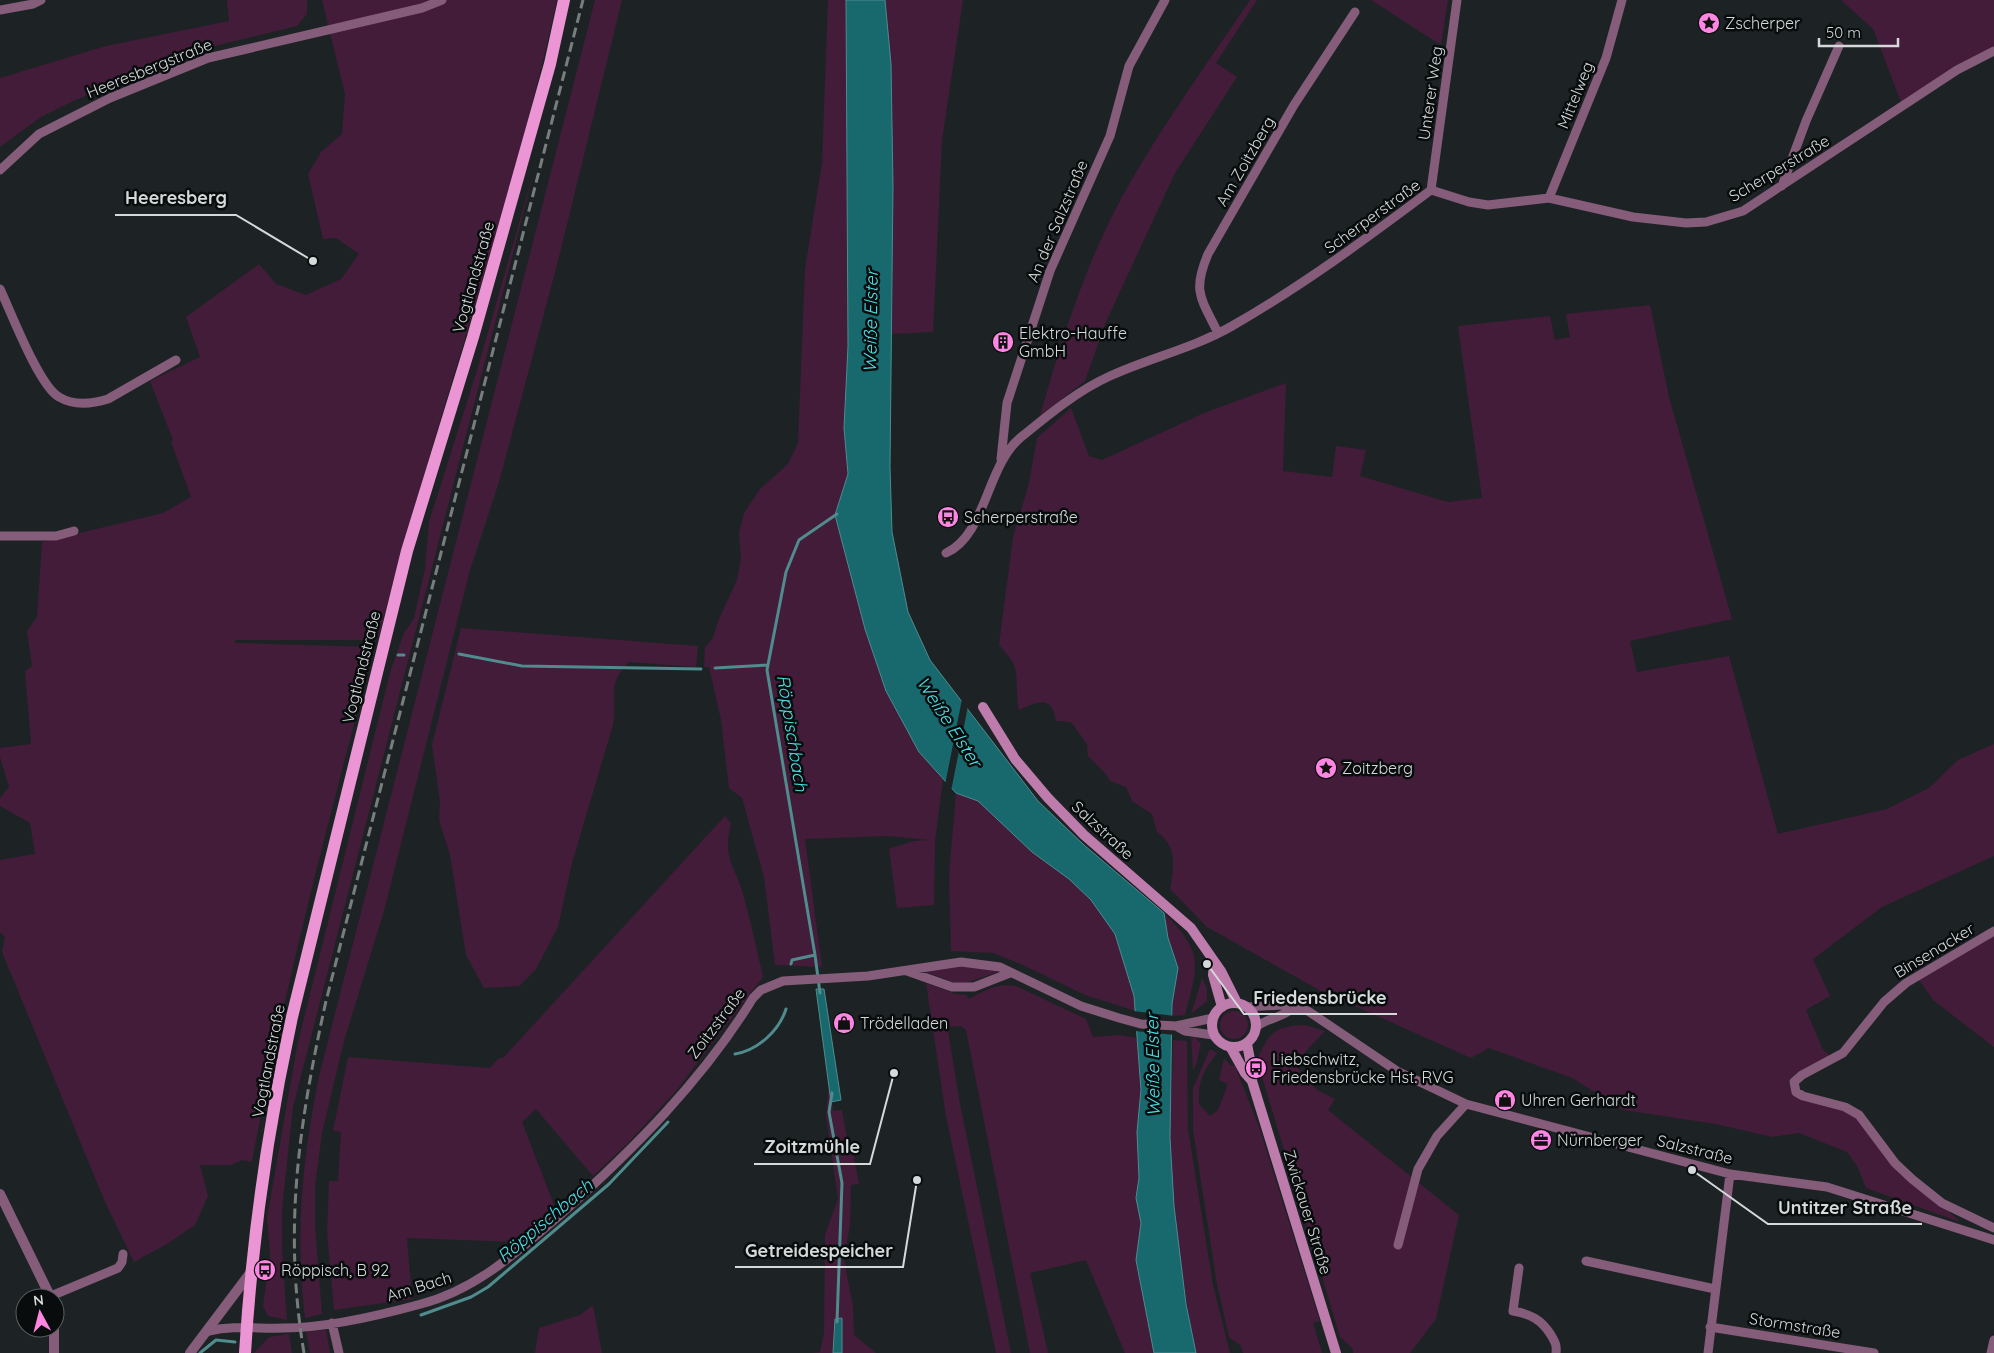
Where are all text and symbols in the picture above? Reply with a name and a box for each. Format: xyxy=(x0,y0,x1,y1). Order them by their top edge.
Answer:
place icon: Zscherper xyxy=(1697,11,1721,35)
place label: Zscherper xyxy=(1725,13,1800,33)
scale bar xyxy=(1819,15,1898,47)
text: 50 m xyxy=(1826,23,1861,42)
street label: Heeresbergstraße xyxy=(83,34,215,102)
street label: Unterer Weg xyxy=(1414,45,1446,141)
street label: Mittelweg xyxy=(1552,58,1598,132)
street label: Am Zoitzberg xyxy=(1211,113,1279,209)
street label: Scherperstraße xyxy=(1725,130,1833,206)
street label: An der Salzstraße xyxy=(1022,157,1092,285)
street label: Scherperstraße xyxy=(1320,174,1424,258)
callout: Heeresberg xyxy=(115,182,236,215)
text: Heeresberg xyxy=(125,186,227,209)
street label: Vogtlandstraße xyxy=(448,219,498,335)
water label: Weiße Elster xyxy=(858,267,883,373)
place label: Elektro-Hauffe GmbH xyxy=(1019,323,1127,361)
building icon: Elektro-Hauffe GmbH xyxy=(991,330,1015,354)
bus stop icon: Scherperstraße xyxy=(936,505,960,529)
place label: Scherperstraße xyxy=(964,507,1078,527)
street label: Vogtlandstraße xyxy=(337,609,385,725)
water label: Weiße Elster xyxy=(912,672,988,773)
water label: Röppischbach xyxy=(772,673,813,794)
place icon: Zoitzberg xyxy=(1314,756,1338,780)
place label: Zoitzberg xyxy=(1342,758,1413,778)
street label: Salzstraße xyxy=(1068,796,1138,864)
street label: Binsenacker xyxy=(1890,918,1978,982)
callout: Friedensbrücke xyxy=(1244,981,1397,1014)
street label: Zoitzstraße xyxy=(683,984,749,1062)
text: Friedensbrücke xyxy=(1253,986,1387,1009)
street label: Vogtlandstraße xyxy=(247,1003,289,1119)
shop icon: Trödelladen xyxy=(832,1011,856,1035)
water label: Weiße Elster xyxy=(1140,1011,1165,1117)
place label: Trödelladen xyxy=(860,1013,948,1033)
place label: Liebschwitz, Friedensbrücke Hst. RVG xyxy=(1272,1049,1454,1087)
bus stop icon: Liebschwitz, Friedensbrücke Hst. RVG xyxy=(1244,1056,1268,1080)
shop icon: Uhren Gerhardt xyxy=(1493,1088,1517,1112)
place label: Uhren Gerhardt xyxy=(1521,1090,1636,1110)
office icon: Nürnberger xyxy=(1529,1128,1553,1152)
place label: Nürnberger xyxy=(1557,1130,1643,1150)
street label: Salzstraße xyxy=(1655,1130,1735,1168)
callout: Zoitzmühle xyxy=(754,1131,870,1164)
text: Zoitzmühle xyxy=(764,1135,860,1158)
street label: Zwickauer Straße xyxy=(1279,1147,1337,1277)
water label: Röppischbach xyxy=(492,1173,598,1267)
callout: Untitzer Straße xyxy=(1768,1191,1922,1224)
text: Untitzer Straße xyxy=(1778,1196,1912,1219)
callout: Getreidespeicher xyxy=(735,1234,903,1267)
text: Getreidespeicher xyxy=(745,1239,893,1262)
bus stop icon: Röppisch, B 92 xyxy=(253,1258,277,1282)
place label: Röppisch, B 92 xyxy=(281,1260,389,1280)
street label: Am Bach xyxy=(384,1267,454,1305)
north arrow xyxy=(15,1288,65,1338)
text: N xyxy=(32,1291,45,1310)
street label: Stormstraße xyxy=(1748,1308,1842,1342)

